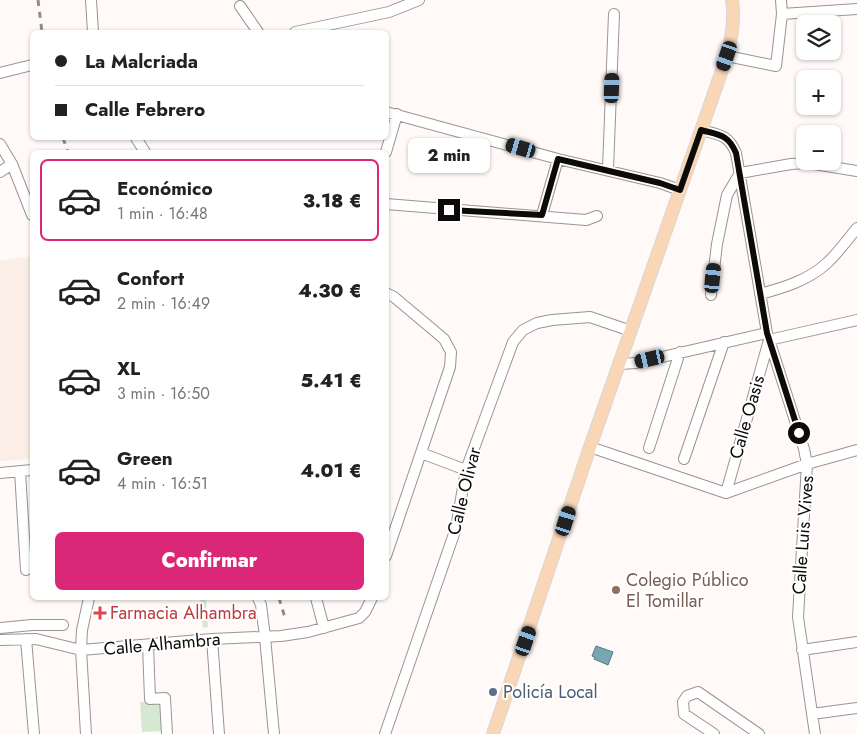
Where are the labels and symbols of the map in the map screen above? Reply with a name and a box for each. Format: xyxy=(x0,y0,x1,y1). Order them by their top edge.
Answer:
car xyxy=(715,39,738,73)
car xyxy=(603,73,620,103)
car xyxy=(504,137,537,159)
callout: 2 min xyxy=(408,138,490,172)
route end xyxy=(438,199,460,221)
car xyxy=(703,262,722,294)
car xyxy=(633,348,666,370)
street label: Calle Oasis xyxy=(723,372,771,462)
route start xyxy=(788,422,810,444)
street label: Calle Olivar xyxy=(441,444,488,538)
street label: Calle Luis Vives xyxy=(786,475,820,595)
car xyxy=(554,504,577,538)
place label: Colegio Público El Tomillar xyxy=(626,567,749,614)
marker: Colegio Público El Tomillar xyxy=(610,584,622,596)
place label: Farmacia Alhambra xyxy=(110,600,257,626)
marker: Farmacia Alhambra xyxy=(94,607,106,619)
car xyxy=(514,624,537,658)
street label: Calle Alhambra xyxy=(102,626,222,662)
place label: Policía Local xyxy=(503,679,598,705)
marker: Policía Local xyxy=(487,686,499,698)

